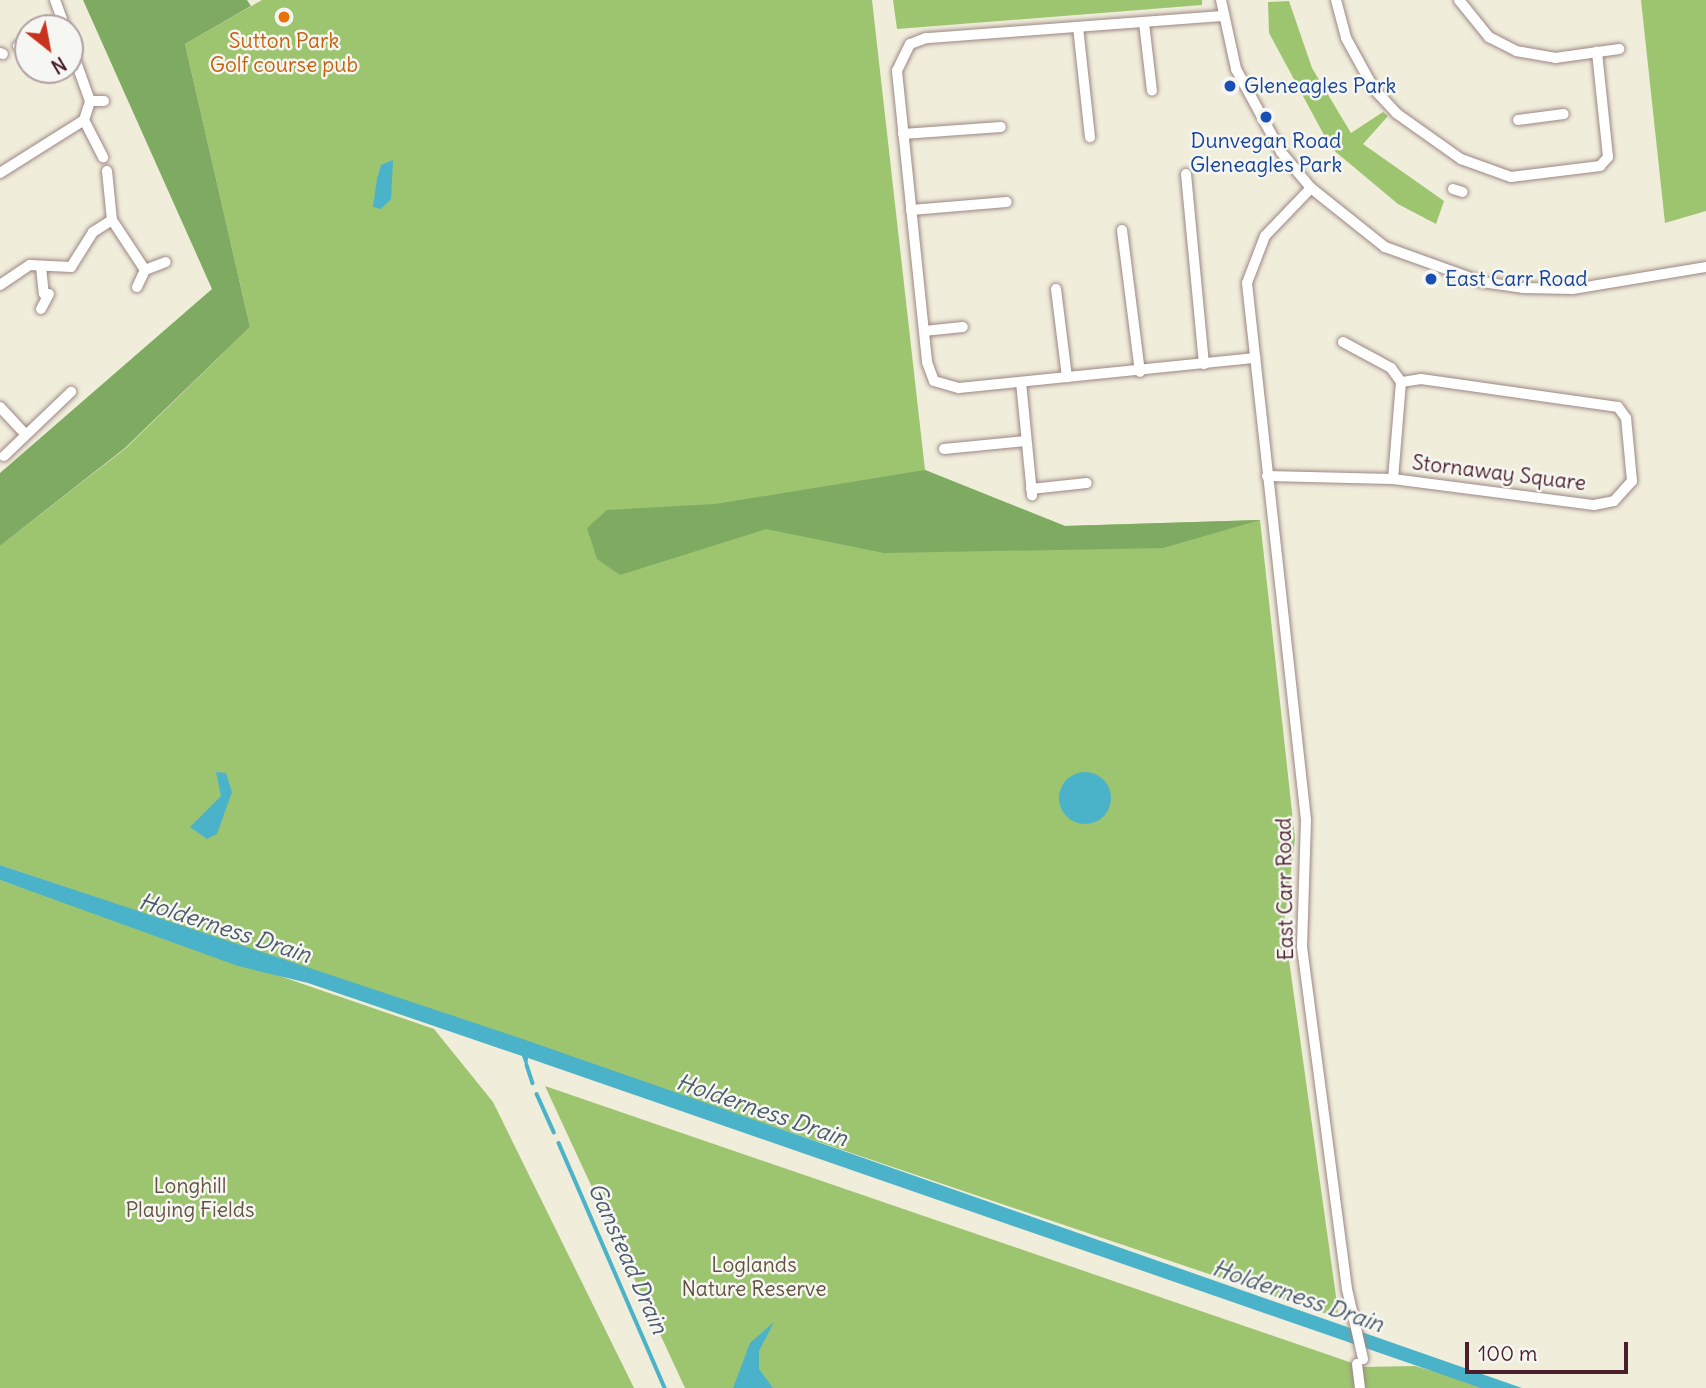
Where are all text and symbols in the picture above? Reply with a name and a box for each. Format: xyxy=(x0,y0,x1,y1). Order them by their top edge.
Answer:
marker: Sutton Park Golf course pub xyxy=(276,9,292,25)
north arrow xyxy=(14,14,84,84)
place label: Sutton Park Golf course pub xyxy=(210,28,358,78)
text: N xyxy=(47,52,71,79)
place label: Gleneagles Park xyxy=(1244,73,1396,99)
marker: Gleneagles Park xyxy=(1222,78,1238,94)
marker: Dunvegan Road Gleneagles Park xyxy=(1258,109,1274,125)
place label: Dunvegan Road Gleneagles Park xyxy=(1190,128,1342,178)
place label: East Carr Road xyxy=(1445,266,1588,292)
marker: East Carr Road xyxy=(1423,271,1439,287)
street label: Stornaway Square xyxy=(1411,450,1587,496)
street label: East Carr Road xyxy=(1271,817,1299,961)
water label: Holderness Drain xyxy=(136,887,314,969)
water label: Holderness Drain xyxy=(673,1068,851,1152)
park label: Longhill Playing Fields xyxy=(125,1173,255,1223)
water label: Ganstead Drain xyxy=(582,1178,674,1338)
park label: Loglands Nature Reserve xyxy=(681,1252,827,1302)
water label: Holderness Drain xyxy=(1209,1254,1387,1338)
scale bar xyxy=(1468,1328,1631,1372)
text: 100 m xyxy=(1478,1340,1537,1367)

